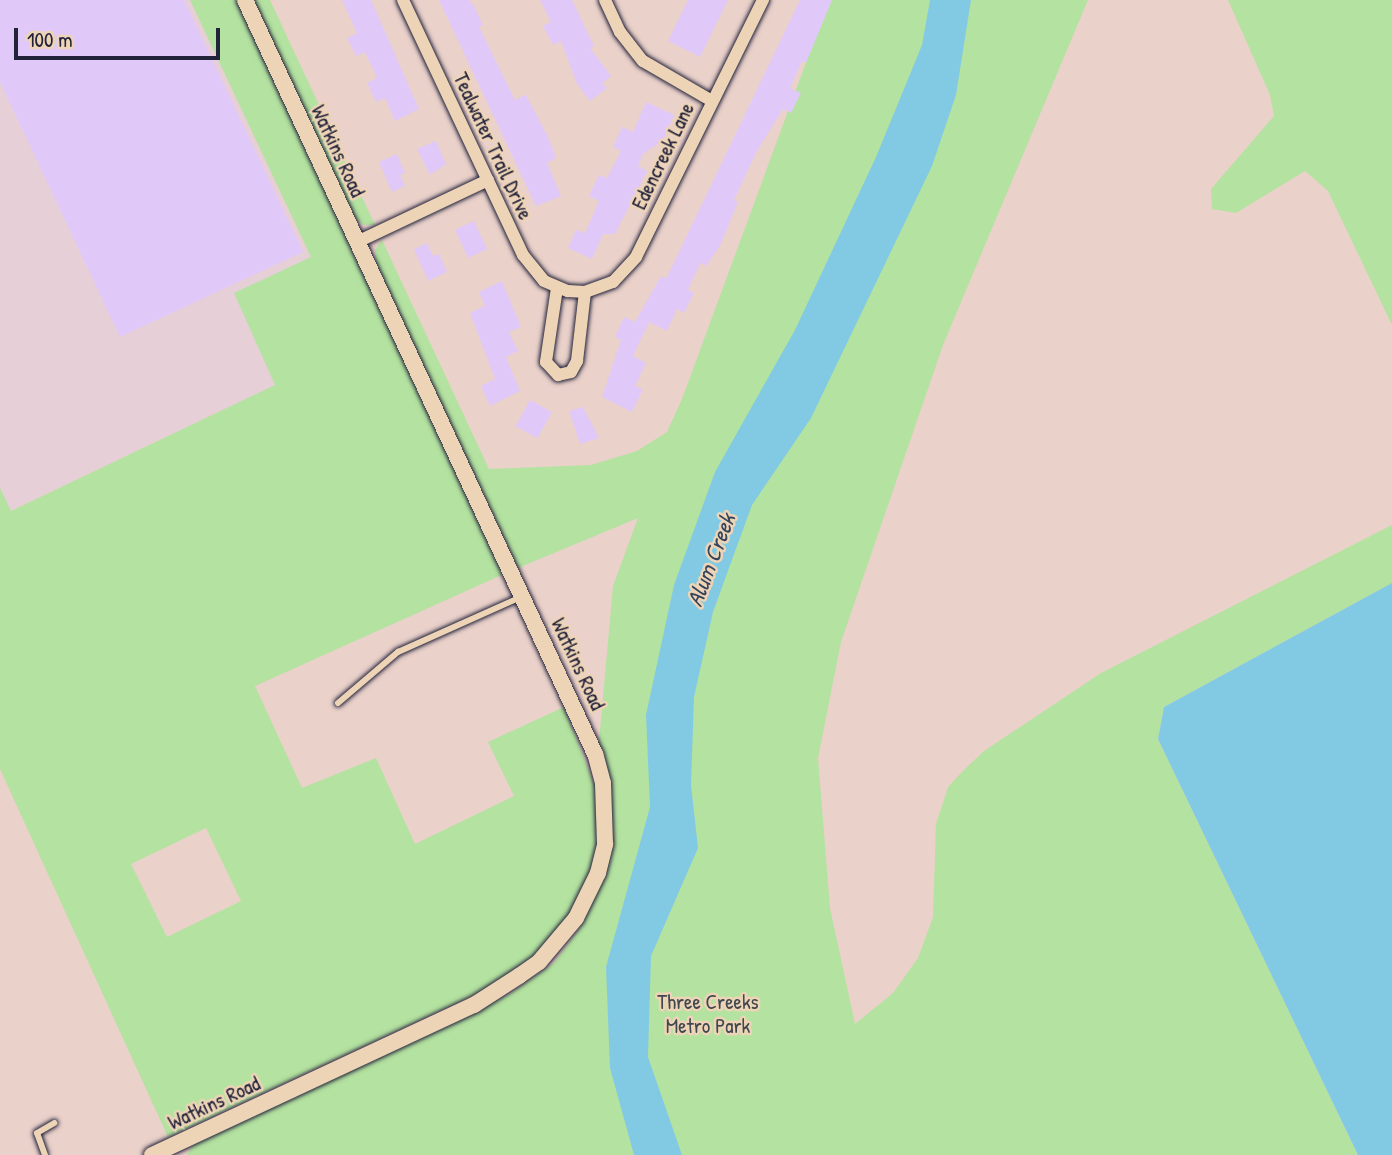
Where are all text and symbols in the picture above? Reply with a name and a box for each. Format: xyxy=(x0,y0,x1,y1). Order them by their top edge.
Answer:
scale bar xyxy=(18,14,224,58)
text: 100 m xyxy=(27,25,73,54)
street label: Tealwater Trail Drive xyxy=(448,69,538,223)
street label: Edencreek Lane xyxy=(626,98,700,214)
street label: Watkins Road xyxy=(306,101,370,201)
water label: Alum Creek xyxy=(681,510,741,610)
street label: Watkins Road xyxy=(546,614,610,714)
park label: Three Creeks Metro Park xyxy=(657,989,759,1039)
street label: Watkins Road xyxy=(164,1071,264,1135)

